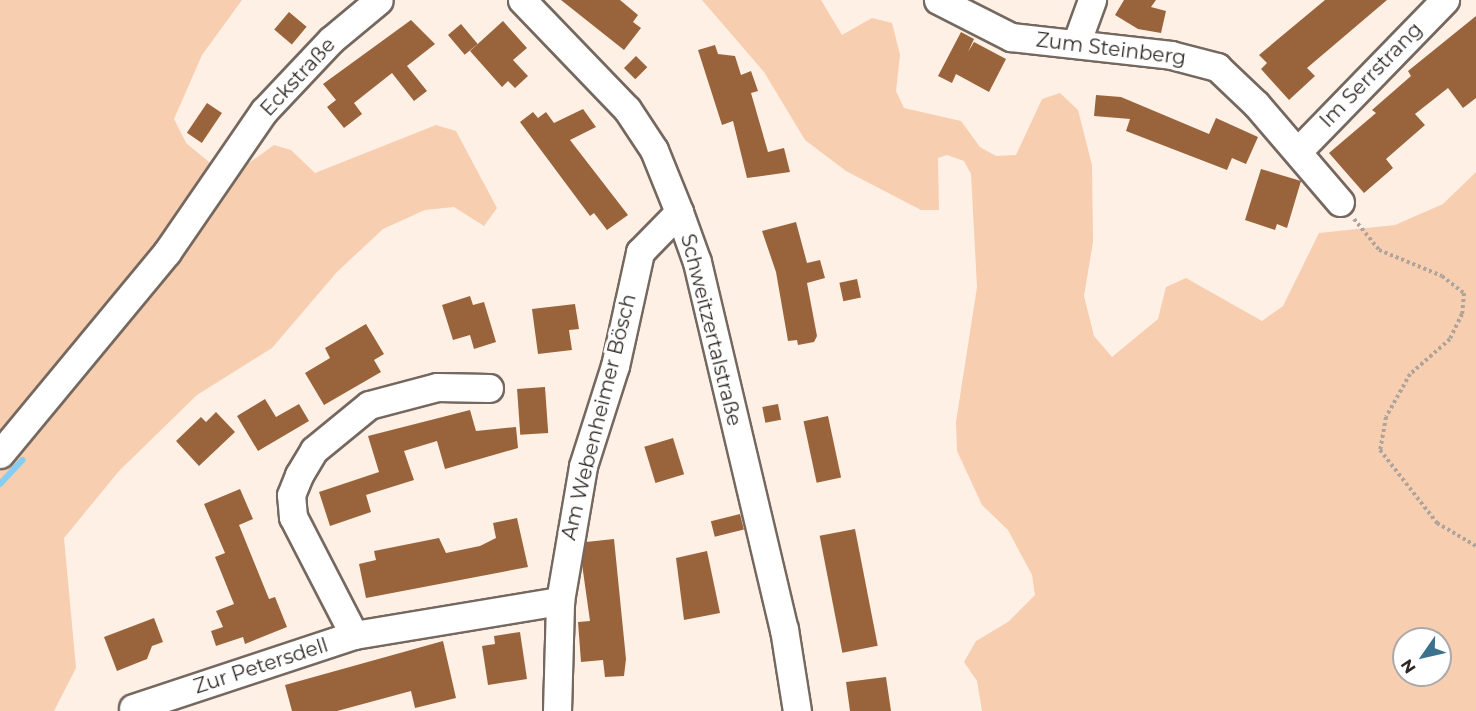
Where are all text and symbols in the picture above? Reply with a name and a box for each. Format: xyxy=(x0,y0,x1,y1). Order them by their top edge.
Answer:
street label: Im Serrstrang xyxy=(1315,17,1427,133)
street label: Zum Steinberg xyxy=(1035,28,1187,70)
street label: Eckstraße xyxy=(256,33,340,121)
street label: Schweitzertalstraße xyxy=(676,231,746,429)
street label: Am Webenheimer Bösch xyxy=(557,291,641,543)
north arrow xyxy=(1392,627,1452,687)
street label: Zur Petersdell xyxy=(191,633,331,699)
text: N xyxy=(1397,656,1420,677)

